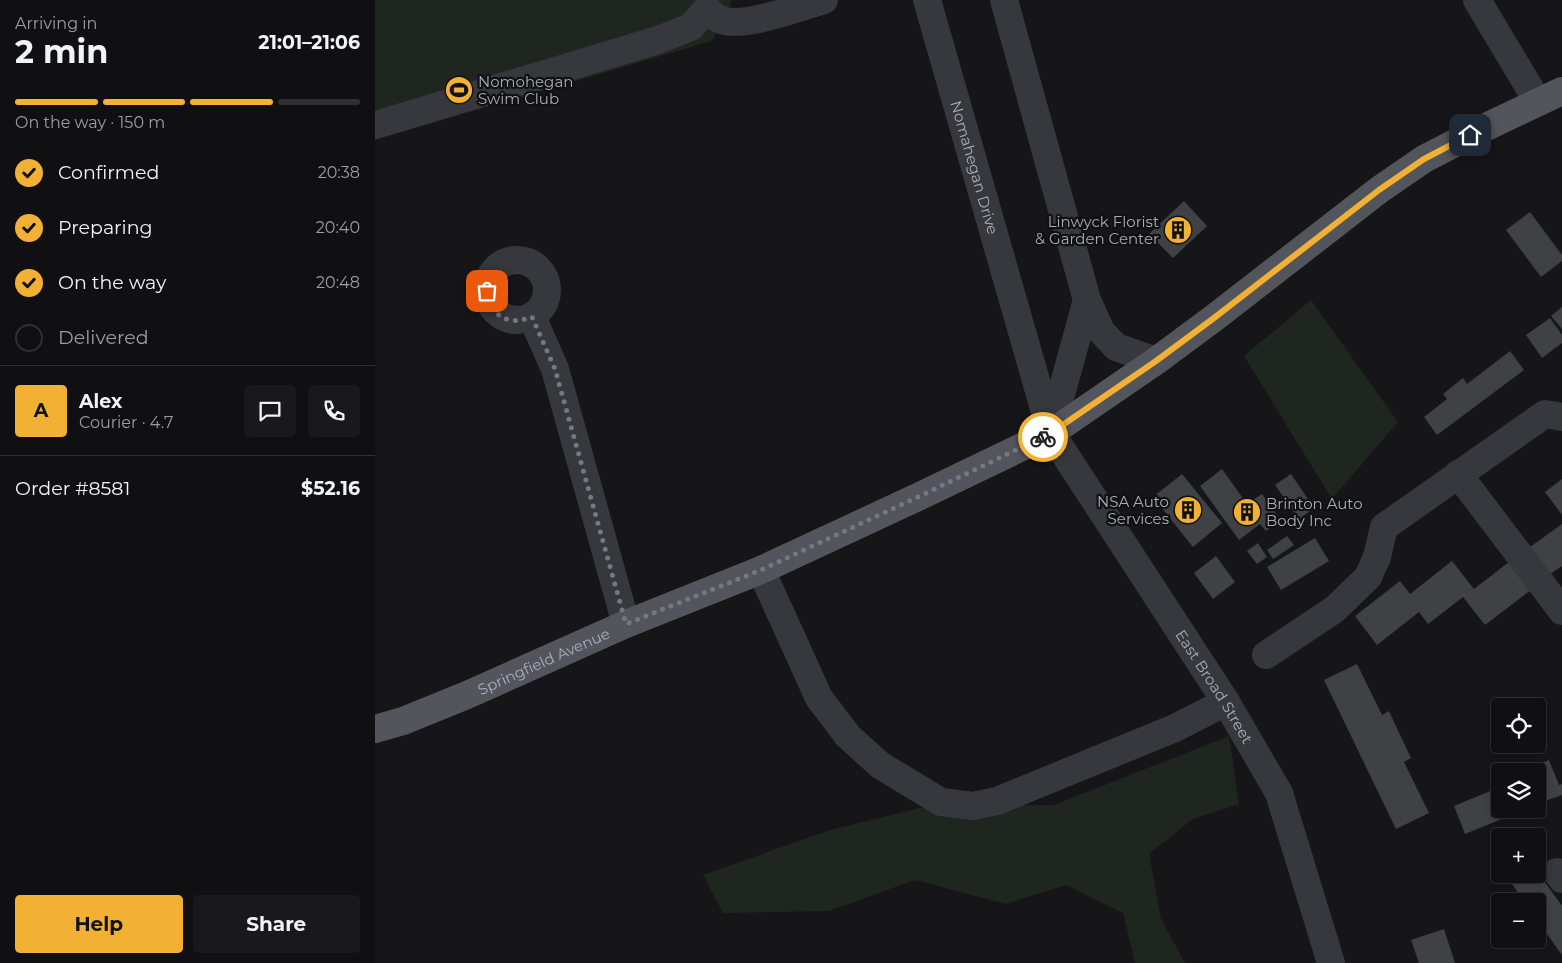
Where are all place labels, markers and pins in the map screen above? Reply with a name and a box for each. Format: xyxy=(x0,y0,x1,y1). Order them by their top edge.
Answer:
place label: Nomohegan Swim Club xyxy=(478,72,573,108)
sports icon: Nomohegan Swim Club xyxy=(444,75,474,105)
pin xyxy=(1449,114,1491,156)
place label: Linwyck Florist & Garden Center xyxy=(1035,212,1159,248)
building icon: Linwyck Florist & Garden Center xyxy=(1163,215,1193,245)
pin xyxy=(466,270,508,312)
place label: NSA Auto Services xyxy=(1097,492,1169,528)
place label: Brinton Auto Body Inc xyxy=(1266,494,1363,530)
building icon: NSA Auto Services xyxy=(1173,495,1203,525)
building icon: Brinton Auto Body Inc xyxy=(1232,497,1262,527)

